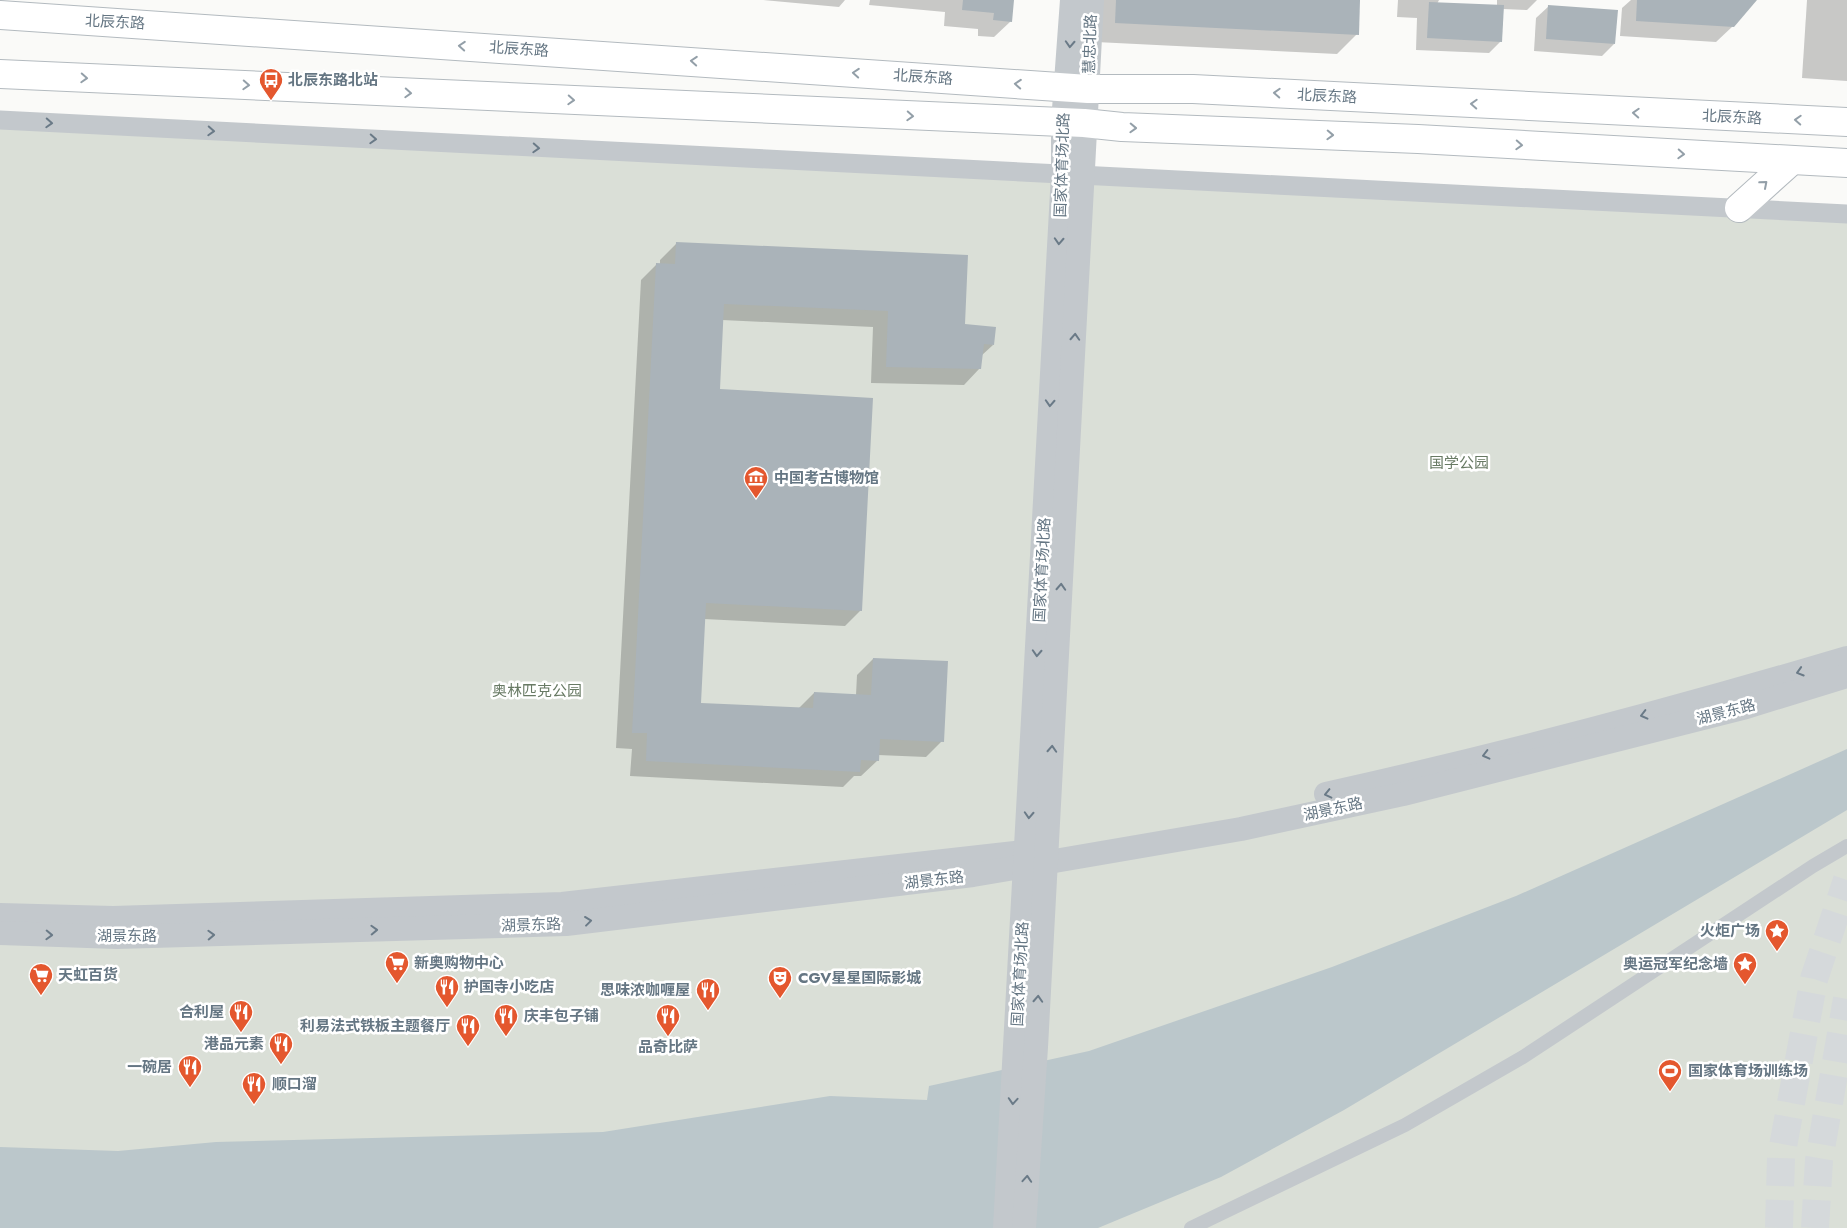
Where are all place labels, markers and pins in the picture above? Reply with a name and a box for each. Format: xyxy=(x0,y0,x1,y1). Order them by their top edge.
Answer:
bus stop icon: 北辰东路北站 xyxy=(258,67,284,101)
place label: 北辰东路北站 xyxy=(288,69,378,91)
museum icon: 中国考古博物馆 xyxy=(743,465,769,499)
place label: 中国考古博物馆 xyxy=(774,467,879,489)
place icon: 火炬广场 xyxy=(1764,918,1790,952)
place label: 火炬广场 xyxy=(1700,920,1760,942)
supermarket icon: 新奥购物中心 xyxy=(384,950,410,984)
place icon: 奥运冠军纪念墙 xyxy=(1732,951,1758,985)
place label: 新奥购物中心 xyxy=(414,952,504,974)
place label: 奥运冠军纪念墙 xyxy=(1623,953,1728,975)
supermarket icon: 天虹百货 xyxy=(28,962,54,996)
place label: 天虹百货 xyxy=(58,964,118,986)
theatre icon: CGV星星国际影城 xyxy=(767,965,793,999)
place label: CGV星星国际影城 xyxy=(798,967,921,989)
restaurant icon: 护国寺小吃店 xyxy=(434,974,460,1008)
place label: 护国寺小吃店 xyxy=(464,976,554,998)
restaurant icon: 思味浓咖喱屋 xyxy=(695,977,721,1011)
place label: 思味浓咖喱屋 xyxy=(600,979,690,1001)
restaurant icon: 合利屋 xyxy=(228,999,254,1033)
place label: 合利屋 xyxy=(179,1001,224,1023)
restaurant icon: 庆丰包子铺 xyxy=(493,1003,519,1037)
restaurant icon: 品奇比萨 xyxy=(655,1003,681,1037)
place label: 庆丰包子铺 xyxy=(524,1005,599,1027)
restaurant icon: 利易法式铁板主题餐厅 xyxy=(455,1013,481,1047)
place label: 利易法式铁板主题餐厅 xyxy=(300,1015,450,1037)
restaurant icon: 港品元素 xyxy=(268,1031,294,1065)
place label: 港品元素 xyxy=(204,1033,264,1055)
place label: 品奇比萨 xyxy=(638,1036,698,1058)
restaurant icon: 一碗居 xyxy=(177,1054,203,1088)
place label: 一碗居 xyxy=(127,1056,172,1078)
sports icon: 国家体育场训练场 xyxy=(1657,1058,1683,1092)
place label: 国家体育场训练场 xyxy=(1688,1060,1808,1082)
restaurant icon: 顺口溜 xyxy=(241,1071,267,1105)
place label: 顺口溜 xyxy=(272,1073,317,1095)

